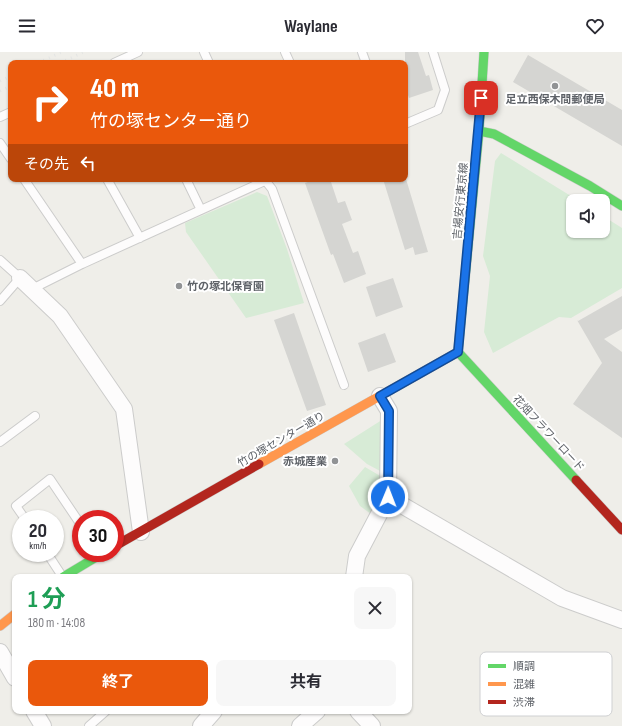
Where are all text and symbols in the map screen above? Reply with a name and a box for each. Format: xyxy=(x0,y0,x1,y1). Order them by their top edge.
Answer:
icon: menu xyxy=(16,15,38,37)
icon: heart xyxy=(584,15,606,37)
text: Waylane xyxy=(284,16,338,37)
text: 40 m xyxy=(90,72,139,105)
icon: right xyxy=(24,76,76,128)
pin xyxy=(464,81,498,115)
marker: 足立西保木間郵便局 xyxy=(550,81,560,91)
icon: arrive xyxy=(470,87,492,109)
place label: 足立西保木間郵便局 xyxy=(506,93,605,106)
text: 竹の塚センター通り xyxy=(90,111,252,132)
icon: left xyxy=(77,152,99,174)
text: その先 xyxy=(24,155,69,174)
street label: 吉場安行東京線 xyxy=(451,162,470,240)
map controls xyxy=(566,194,610,238)
button: sound xyxy=(566,194,610,238)
place label: 竹の塚北保育園 xyxy=(187,280,264,293)
marker: 竹の塚北保育園 xyxy=(174,281,184,291)
street label: 花畑フラワーロード xyxy=(510,393,587,474)
street label: 竹の塚センター通り xyxy=(235,409,327,470)
place label: 赤城産業 xyxy=(283,455,327,468)
marker: 赤城産業 xyxy=(330,456,340,466)
position arrow xyxy=(367,476,409,518)
speed limit sign: 30 xyxy=(72,510,124,562)
text: 20 xyxy=(29,519,47,543)
text: km/h xyxy=(29,540,47,552)
text: 1 分 xyxy=(28,585,65,614)
button: close xyxy=(354,587,396,629)
text: 180 m · 14:08 xyxy=(28,615,85,631)
legend xyxy=(480,652,612,716)
button: 終了 xyxy=(28,660,208,706)
button: 共有 xyxy=(216,660,396,706)
text: 順調 xyxy=(513,660,535,673)
text: 混雑 xyxy=(513,678,535,691)
text: 渋滞 xyxy=(513,696,535,709)

